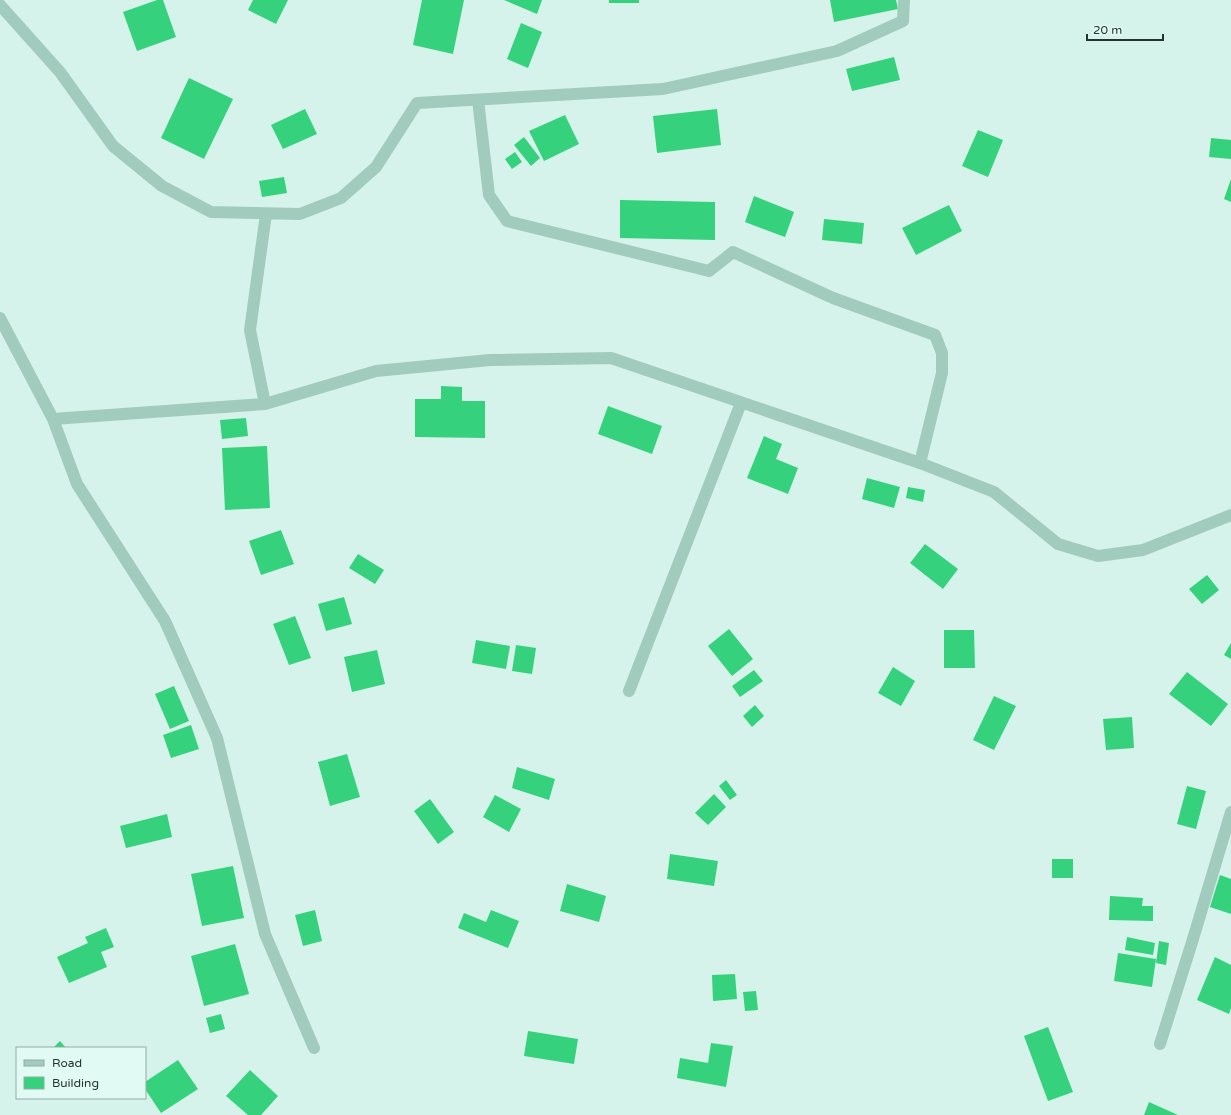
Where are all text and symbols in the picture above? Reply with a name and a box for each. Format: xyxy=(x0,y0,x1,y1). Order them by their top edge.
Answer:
scale bar xyxy=(1087,16,1163,42)
text: 20 m xyxy=(1093,23,1122,37)
legend xyxy=(16,1047,146,1099)
text: Road xyxy=(52,1056,82,1070)
text: Building xyxy=(52,1076,99,1090)

